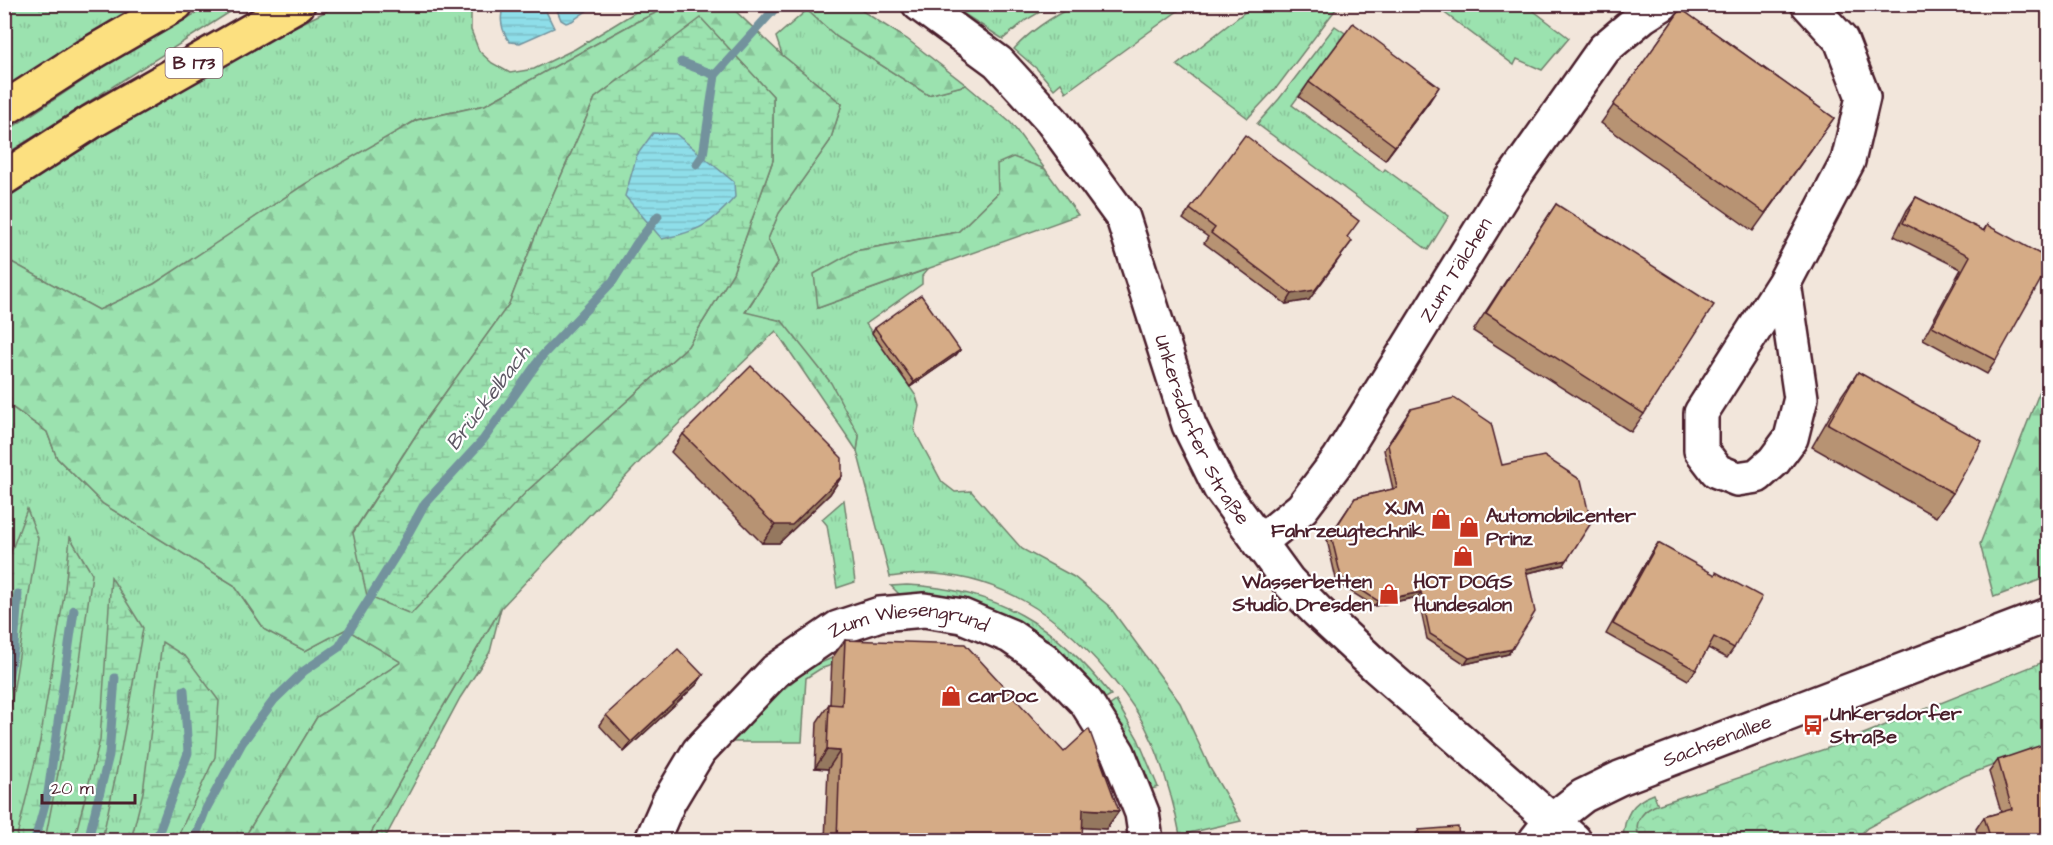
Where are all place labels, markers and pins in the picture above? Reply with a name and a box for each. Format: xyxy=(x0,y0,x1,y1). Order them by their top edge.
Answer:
place label: XJM Fahrzeugtechnik xyxy=(1271,494,1425,546)
place label: Automobilcenter Prinz xyxy=(1486,502,1637,553)
shop icon: XJM Fahrzeugtechnik xyxy=(1429,507,1453,531)
shop icon: Automobilcenter Prinz xyxy=(1457,515,1481,539)
shop icon: HOT DOGS Hundesalon xyxy=(1451,544,1475,568)
place label: Wasserbetten Studio Dresden xyxy=(1231,568,1372,619)
place label: HOT DOGS Hundesalon xyxy=(1413,568,1513,619)
shop icon: Wasserbetten Studio Dresden xyxy=(1377,582,1401,606)
place label: carDoc xyxy=(968,682,1039,710)
shop icon: carDoc xyxy=(939,684,963,708)
place label: Unkersdorfer Straße xyxy=(1829,700,1963,751)
bus stop icon: Unkersdorfer Straße xyxy=(1801,713,1825,737)

